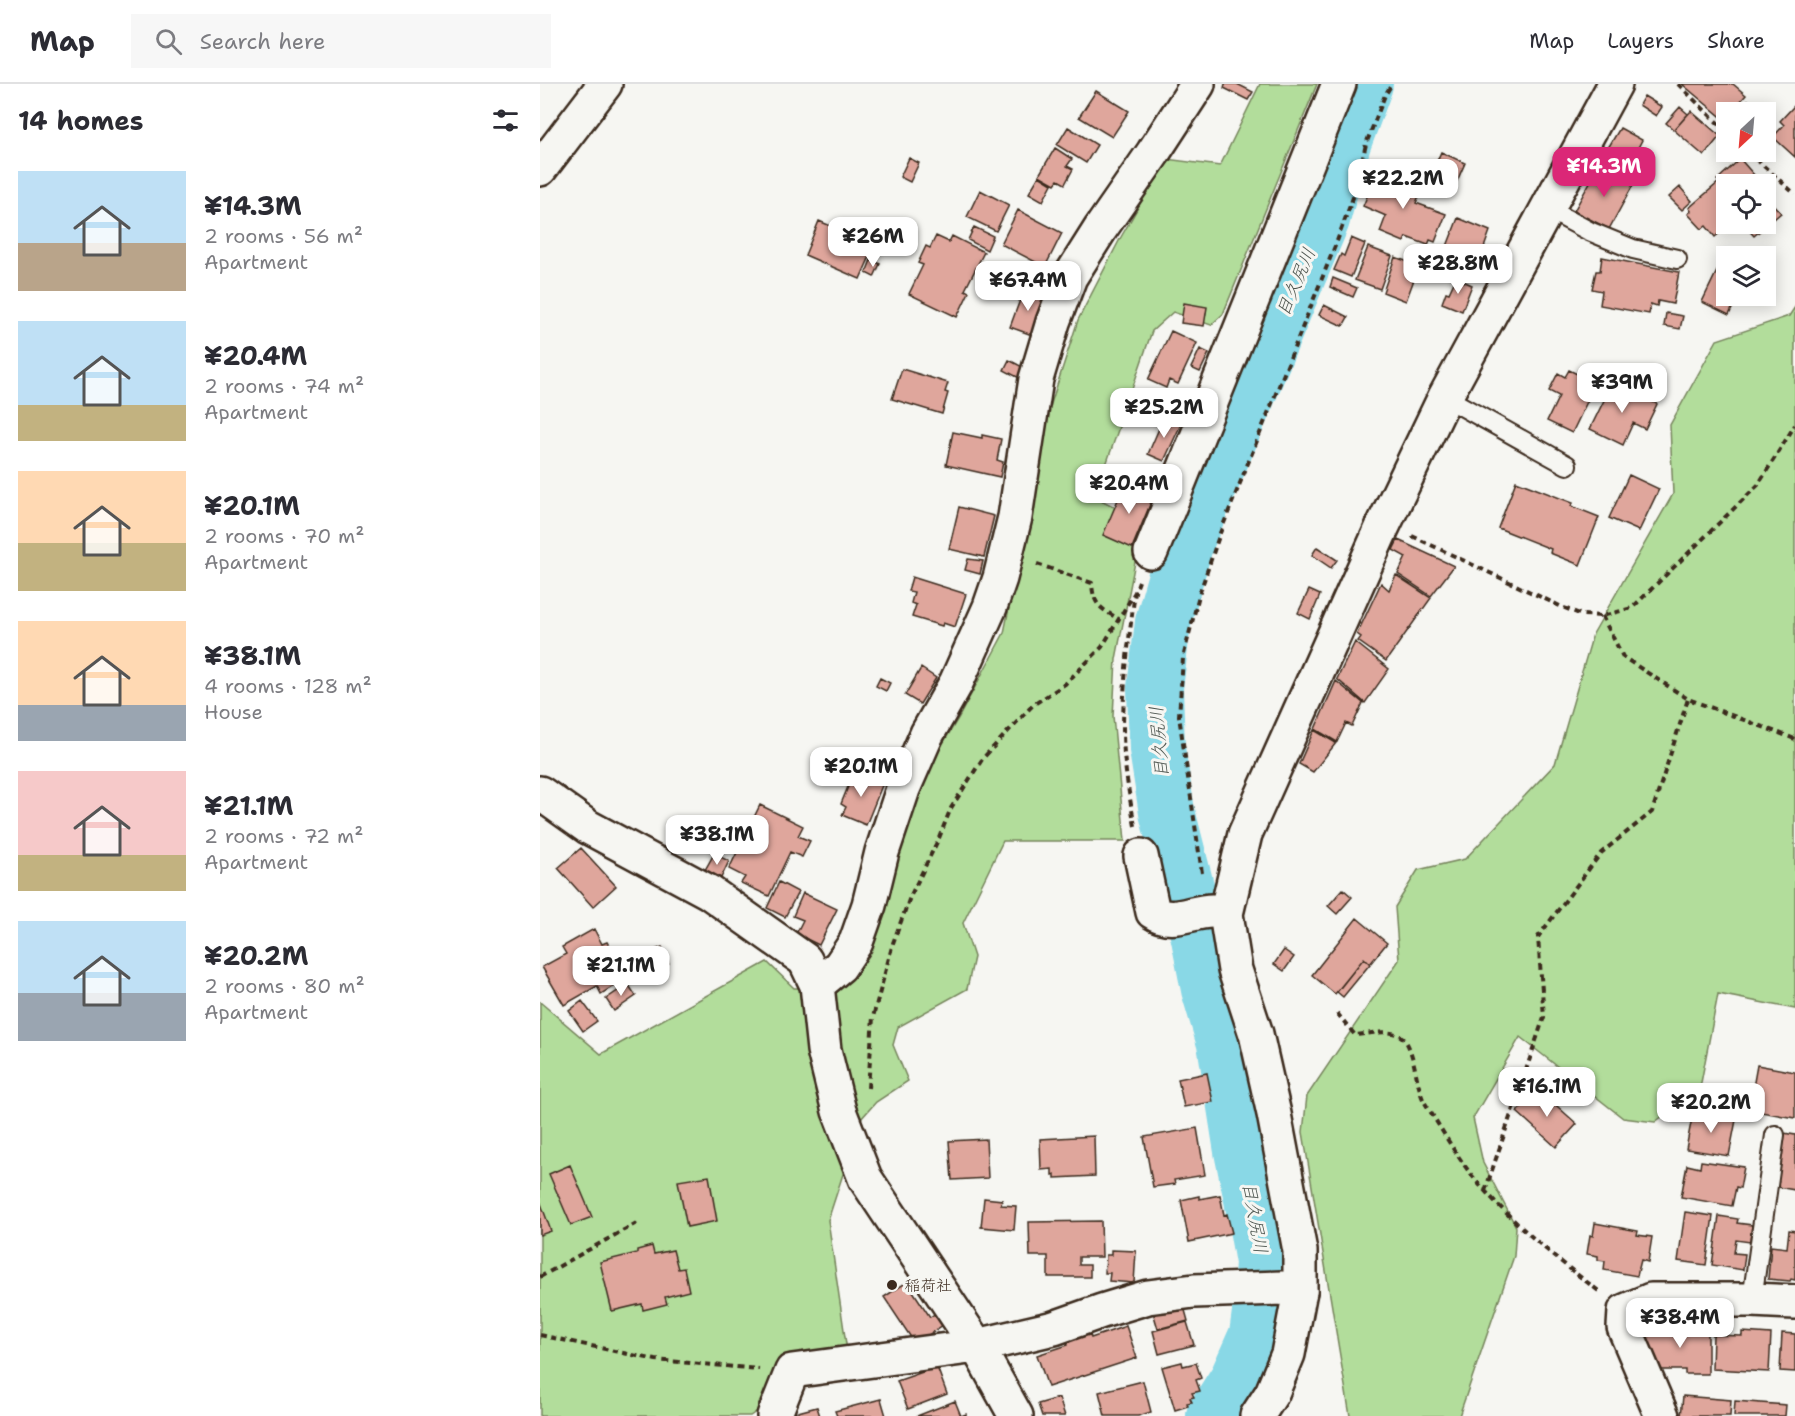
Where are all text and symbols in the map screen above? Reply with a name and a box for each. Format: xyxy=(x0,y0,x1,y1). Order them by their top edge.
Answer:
search box xyxy=(131,14,551,68)
text: Map xyxy=(30,22,95,60)
icon: search xyxy=(152,25,185,58)
text: Search here xyxy=(200,27,325,56)
text: Map xyxy=(1529,27,1574,55)
text: Layers xyxy=(1607,27,1674,55)
text: Share xyxy=(1707,27,1765,55)
north arrow xyxy=(1716,102,1776,162)
map controls xyxy=(1716,102,1776,306)
text: 14 homes xyxy=(18,103,144,138)
icon: filters xyxy=(489,104,522,137)
pin: ¥14.3M xyxy=(1555,147,1653,198)
text: ¥14.3M xyxy=(1566,153,1642,179)
pin: ¥22.2M xyxy=(1354,159,1452,210)
text: ¥22.2M xyxy=(1362,165,1444,191)
button: locate xyxy=(1716,174,1776,234)
text: ¥14.3M xyxy=(204,188,302,223)
icon: home xyxy=(66,195,138,267)
pin: ¥26M xyxy=(837,217,909,268)
text: 2 rooms · 56 m² xyxy=(204,223,363,249)
text: ¥26M xyxy=(842,223,904,249)
water label: 目久尻川 xyxy=(1271,244,1321,320)
pin: ¥28.8M xyxy=(1409,244,1507,295)
button: layers xyxy=(1716,246,1776,306)
text: Apartment xyxy=(204,249,308,275)
text: ¥28.8M xyxy=(1417,250,1499,276)
pin: ¥67.4M xyxy=(979,261,1077,312)
text: ¥67.4M xyxy=(989,267,1067,293)
text: ¥20.4M xyxy=(204,338,307,373)
icon: home xyxy=(66,345,138,417)
pin: ¥39M xyxy=(1586,363,1658,414)
text: ¥39M xyxy=(1591,369,1653,395)
text: 2 rooms · 74 m² xyxy=(204,373,364,399)
pin: ¥25.2M xyxy=(1115,388,1213,439)
text: ¥25.2M xyxy=(1124,394,1204,420)
text: Apartment xyxy=(204,399,308,425)
pin: ¥20.4M xyxy=(1080,464,1178,515)
text: ¥20.4M xyxy=(1089,470,1169,496)
text: ¥20.1M xyxy=(204,488,300,523)
icon: home xyxy=(66,495,138,567)
text: 2 rooms · 70 m² xyxy=(204,523,365,549)
text: Apartment xyxy=(204,549,308,575)
text: ¥38.1M xyxy=(204,638,301,673)
icon: home xyxy=(66,645,138,717)
text: 4 rooms · 128 m² xyxy=(204,673,372,699)
text: House xyxy=(204,699,263,725)
water label: 目久尻川 xyxy=(1144,705,1174,779)
pin: ¥20.1M xyxy=(812,747,910,798)
text: ¥20.1M xyxy=(824,753,898,779)
text: ¥21.1M xyxy=(204,788,293,823)
icon: home xyxy=(66,795,138,867)
pin: ¥38.1M xyxy=(668,815,766,866)
text: ¥38.1M xyxy=(680,821,754,847)
text: 2 rooms · 72 m² xyxy=(204,823,363,849)
text: Apartment xyxy=(204,849,308,875)
text: ¥20.2M xyxy=(204,938,308,973)
icon: home xyxy=(66,945,138,1017)
pin: ¥21.1M xyxy=(572,946,670,997)
text: ¥21.1M xyxy=(587,952,655,978)
text: 2 rooms · 80 m² xyxy=(204,973,365,999)
text: Apartment xyxy=(204,999,308,1025)
pin: ¥16.1M xyxy=(1498,1067,1596,1118)
text: ¥16.1M xyxy=(1512,1073,1582,1099)
pin: ¥20.2M xyxy=(1662,1083,1760,1134)
text: ¥20.2M xyxy=(1671,1089,1751,1115)
water label: 目久尻川 xyxy=(1237,1180,1273,1256)
place label: 稲荷社 xyxy=(904,1275,952,1296)
marker: 稲荷社 xyxy=(885,1278,899,1292)
pin: ¥38.4M xyxy=(1631,1298,1729,1349)
text: ¥38.4M xyxy=(1640,1304,1720,1330)

